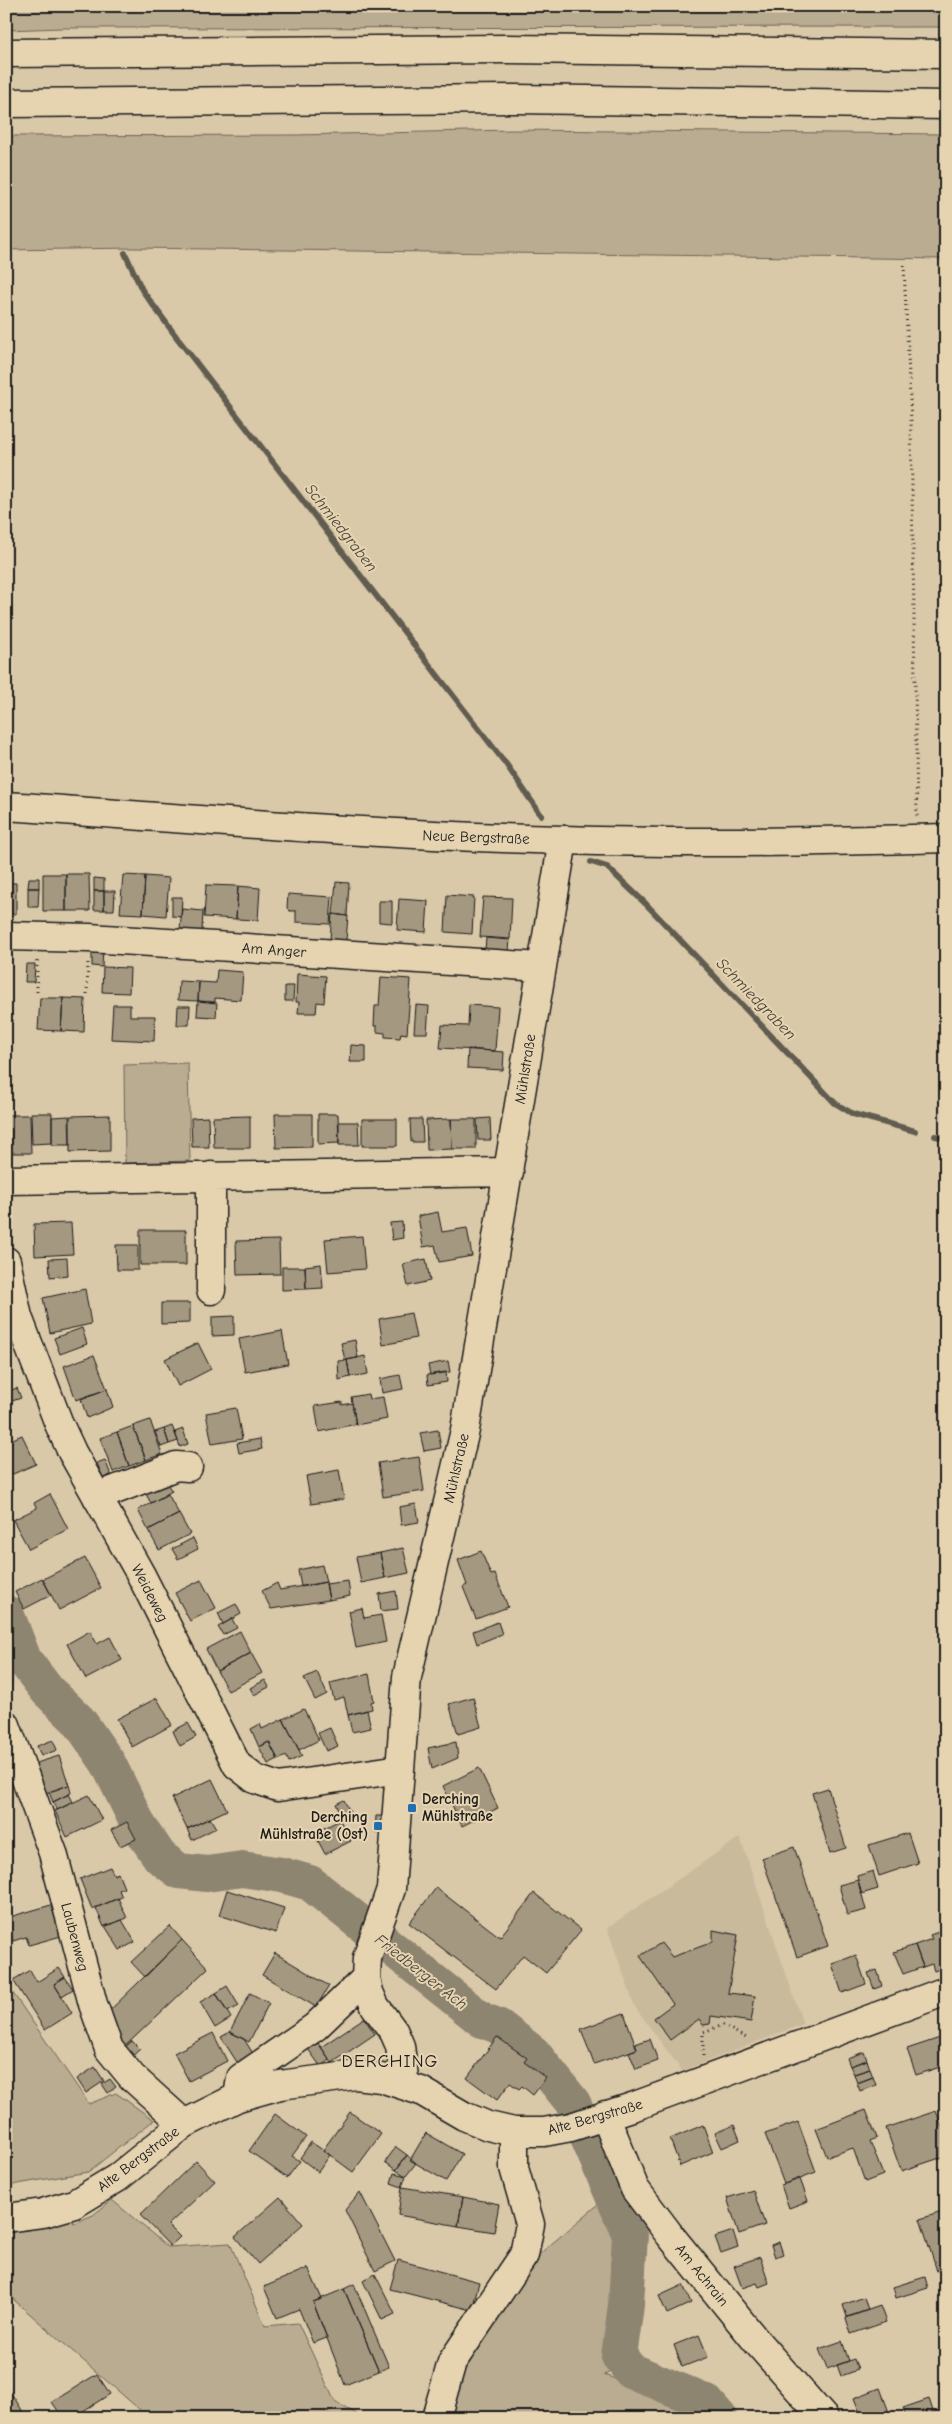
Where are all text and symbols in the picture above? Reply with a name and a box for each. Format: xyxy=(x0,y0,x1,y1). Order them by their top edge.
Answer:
water label: Schmiedgraben xyxy=(301,480,381,576)
street label: Neue Bergstraße xyxy=(422,826,530,848)
street label: Am Anger xyxy=(241,939,307,961)
water label: Schmiedgraben xyxy=(713,954,800,1044)
street label: Mühlstraße xyxy=(511,1032,540,1105)
street label: Mühlstraße xyxy=(439,1431,473,1505)
street label: Weideweg xyxy=(128,1561,172,1625)
place label: Derching Mühlstraße xyxy=(422,1790,493,1825)
marker: Derching Mühlstraße xyxy=(406,1802,418,1814)
place label: Derching Mühlstraße (Ost) xyxy=(260,1808,368,1843)
marker: Derching Mühlstraße (Ost) xyxy=(372,1820,384,1832)
street label: Laubenweg xyxy=(57,1901,93,1973)
water label: Friedberger Ach xyxy=(371,1930,471,2014)
district label: DERCHING xyxy=(342,2051,438,2072)
street label: Alte Bergstraße xyxy=(545,2095,645,2139)
street label: Alte Bergstraße xyxy=(93,2122,183,2196)
street label: Am Achrain xyxy=(671,2240,733,2310)

